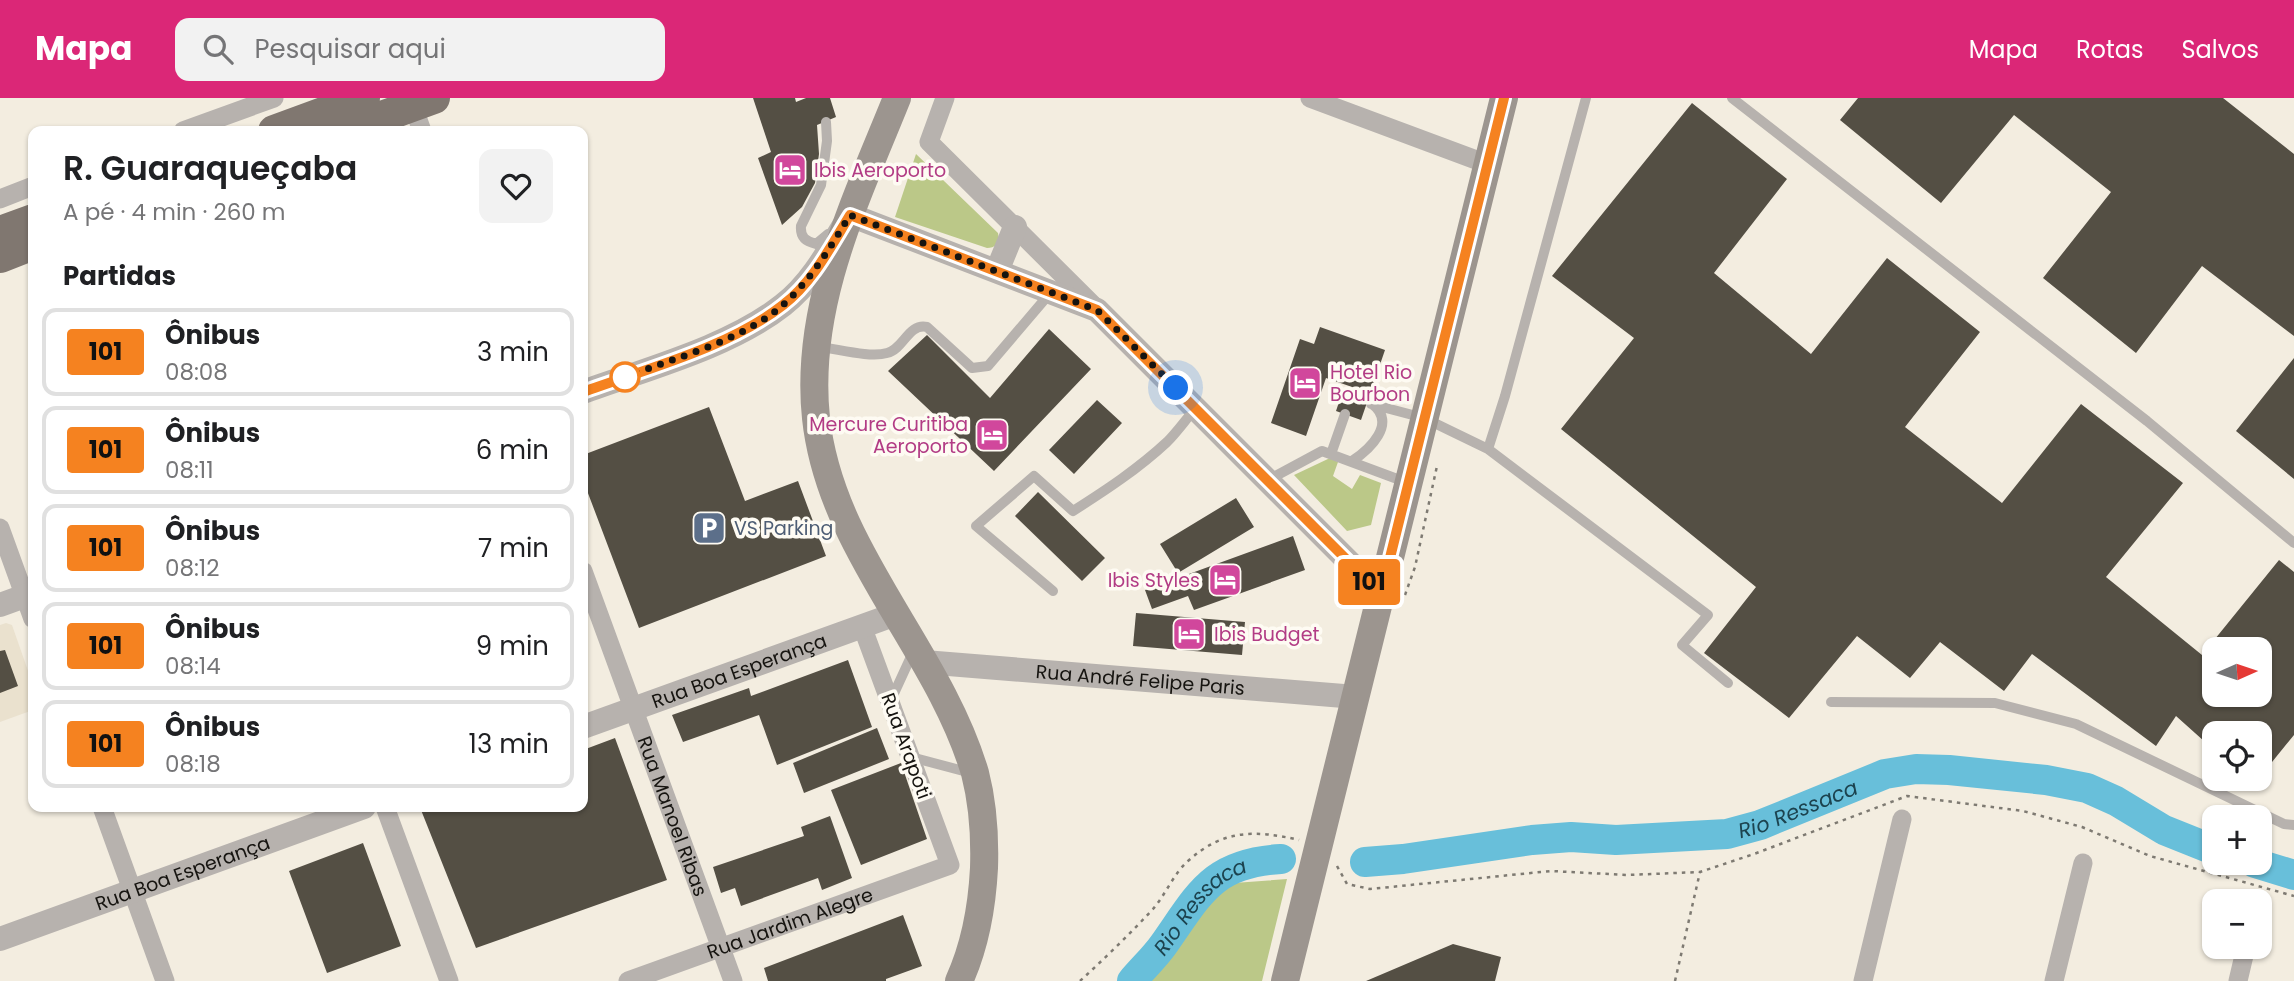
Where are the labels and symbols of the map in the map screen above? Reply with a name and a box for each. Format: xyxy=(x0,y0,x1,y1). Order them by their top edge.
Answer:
hotel icon: Ibis Aeroporto xyxy=(771,151,809,189)
place label: Ibis Aeroporto xyxy=(814,157,946,184)
place label: Hotel Rio Bourbon xyxy=(1330,359,1412,408)
unlabelled marker xyxy=(610,362,640,392)
hotel icon: Hotel Rio Bourbon xyxy=(1286,364,1324,402)
your location xyxy=(1158,370,1193,405)
place label: Mercure Curitiba Aeroporto xyxy=(809,411,968,460)
hotel icon: Mercure Curitiba Aeroporto xyxy=(973,416,1011,454)
parking icon: VS Parking xyxy=(690,509,728,547)
place label: VS Parking xyxy=(734,515,833,542)
line badge: 101 xyxy=(1329,559,1409,605)
hotel icon: Ibis Styles xyxy=(1206,561,1244,599)
place label: Ibis Styles xyxy=(1108,567,1200,594)
hotel icon: Ibis Budget xyxy=(1170,615,1208,653)
place label: Ibis Budget xyxy=(1214,621,1319,648)
street label: Rua Boa Esperança xyxy=(648,627,830,715)
north arrow xyxy=(2202,637,2272,707)
street label: Rua André Felipe Paris xyxy=(1035,658,1246,701)
street label: Rua Arapoti xyxy=(874,689,938,803)
street label: Rua Manoel Ribas xyxy=(631,732,714,900)
water label: Rio Ressaca xyxy=(1735,772,1862,845)
street label: Rua Boa Esperança xyxy=(91,829,274,917)
water label: Rio Ressaca xyxy=(1146,851,1250,961)
street label: Rua Jardim Alegre xyxy=(703,880,877,965)

